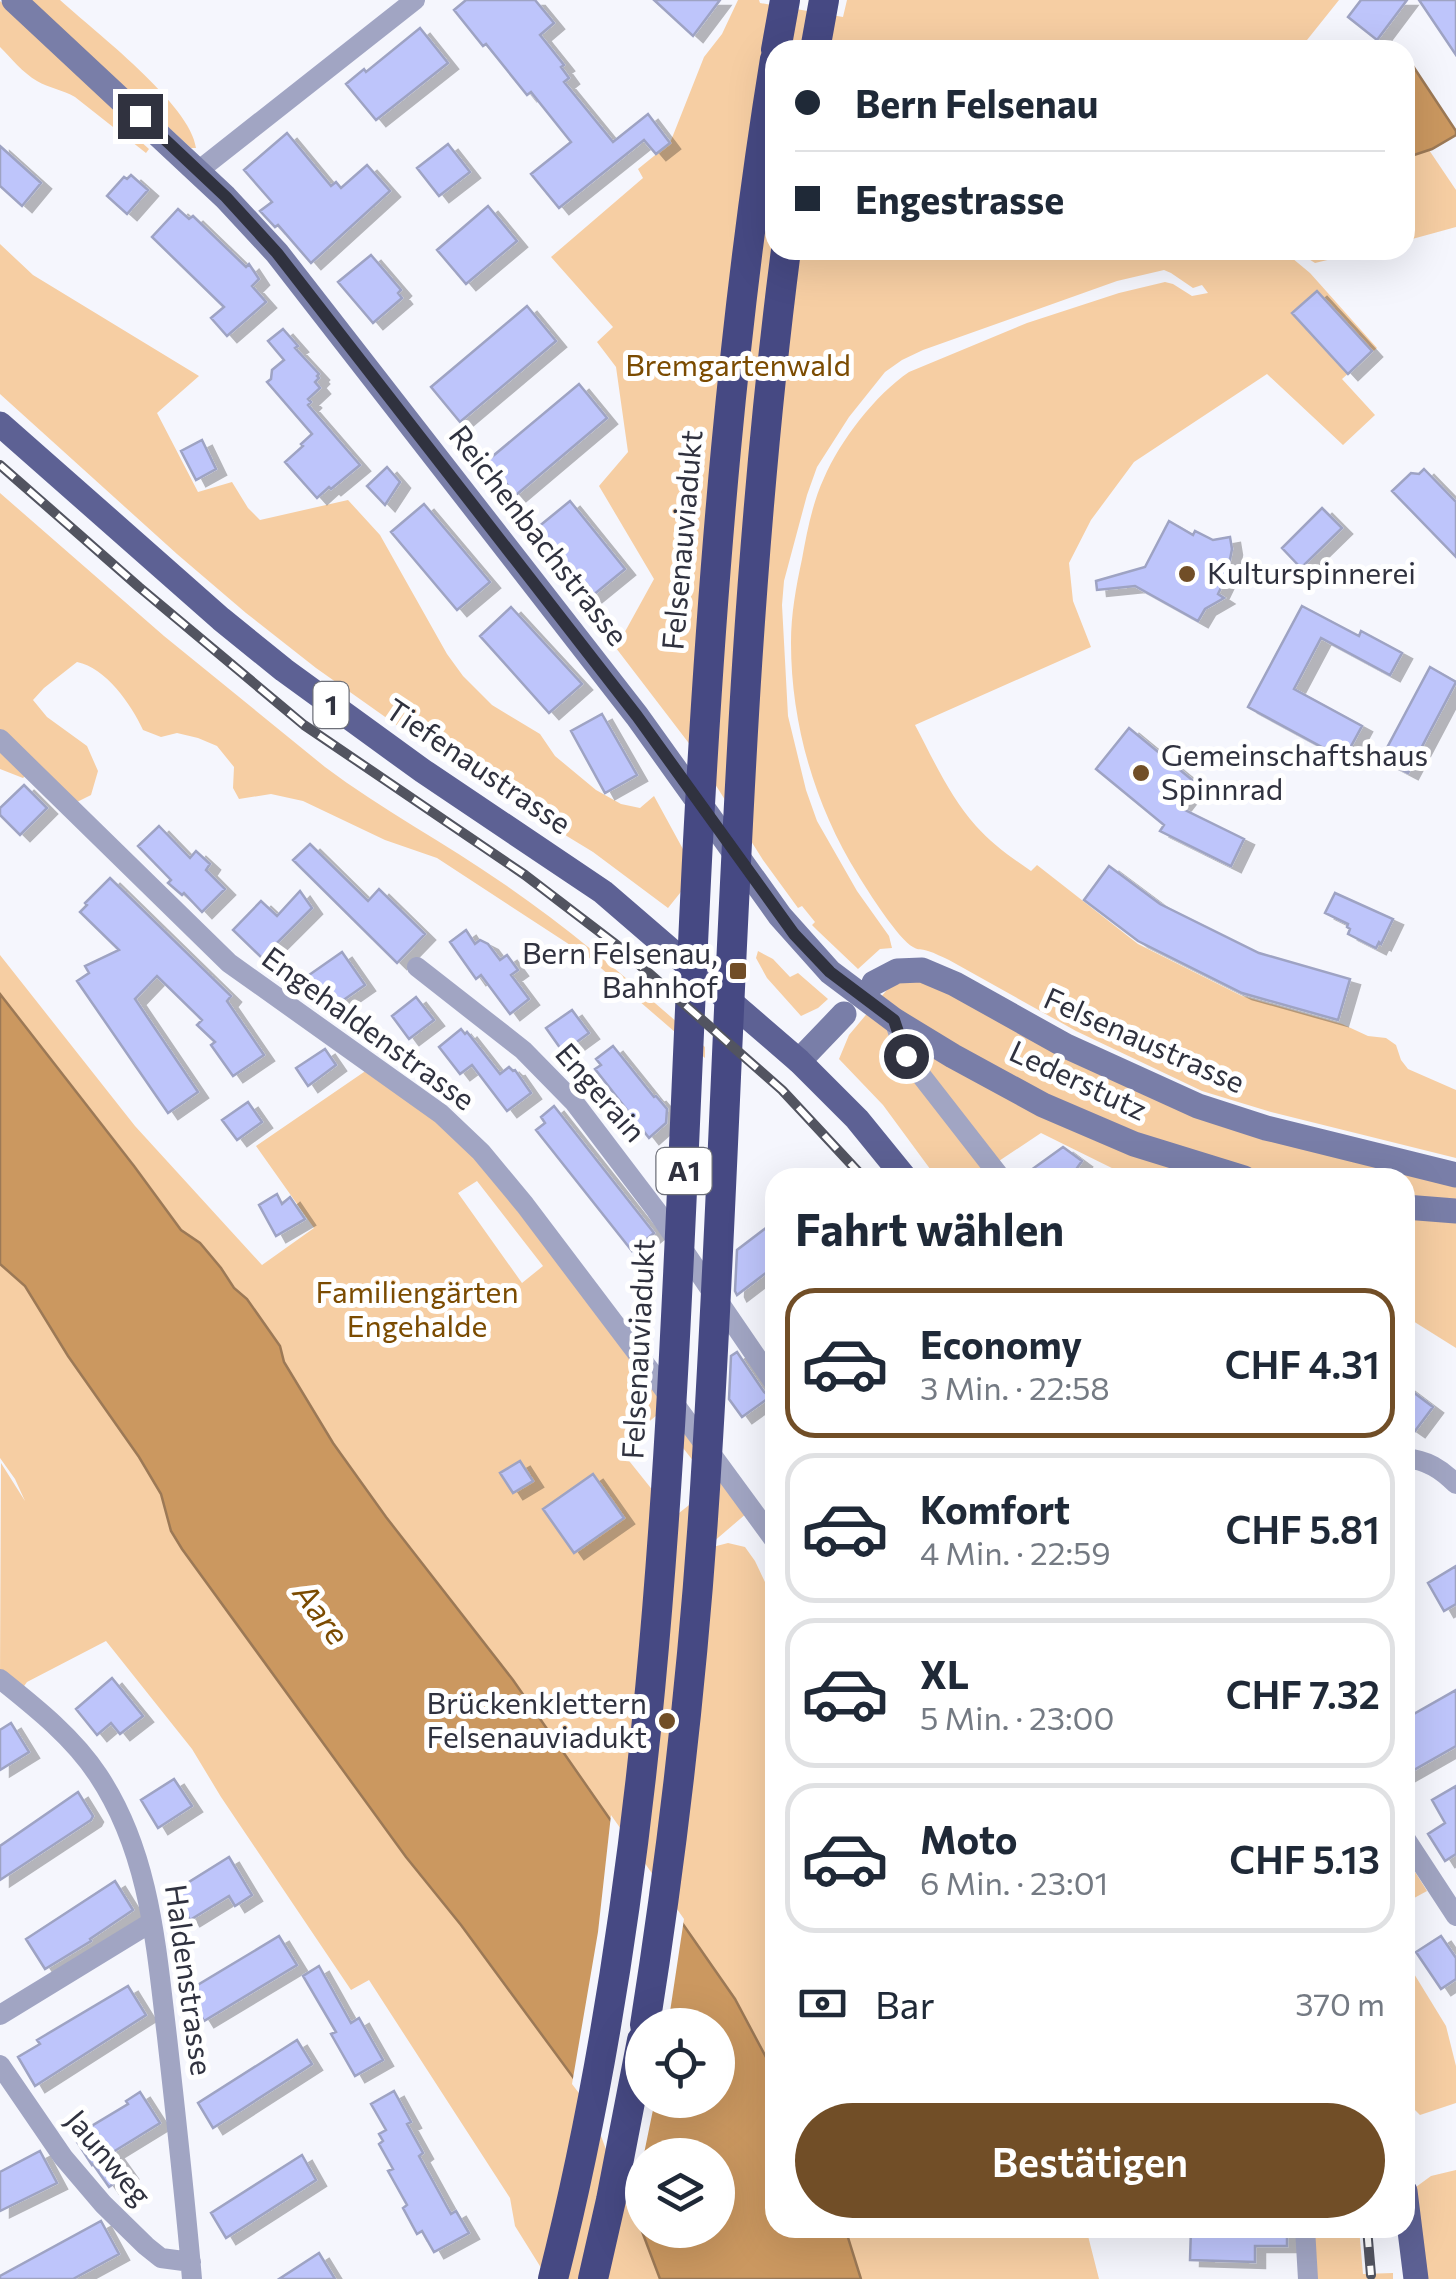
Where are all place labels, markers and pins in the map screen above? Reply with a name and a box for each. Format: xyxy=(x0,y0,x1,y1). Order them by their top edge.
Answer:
place label: Kulturspinnerei xyxy=(1207,553,1416,590)
marker: Kulturspinnerei xyxy=(1176,563,1198,585)
place label: Gemeinschaftshaus Spinnrad xyxy=(1161,735,1428,806)
marker: Gemeinschaftshaus Spinnrad xyxy=(1130,762,1152,784)
place label: Bern Felsenau, Bahnhof xyxy=(522,933,718,1004)
marker: Bern Felsenau, Bahnhof xyxy=(727,960,749,982)
place label: Brückenklettern Felsenauviadukt xyxy=(426,1683,647,1754)
marker: Brückenklettern Felsenauviadukt xyxy=(656,1710,678,1732)

